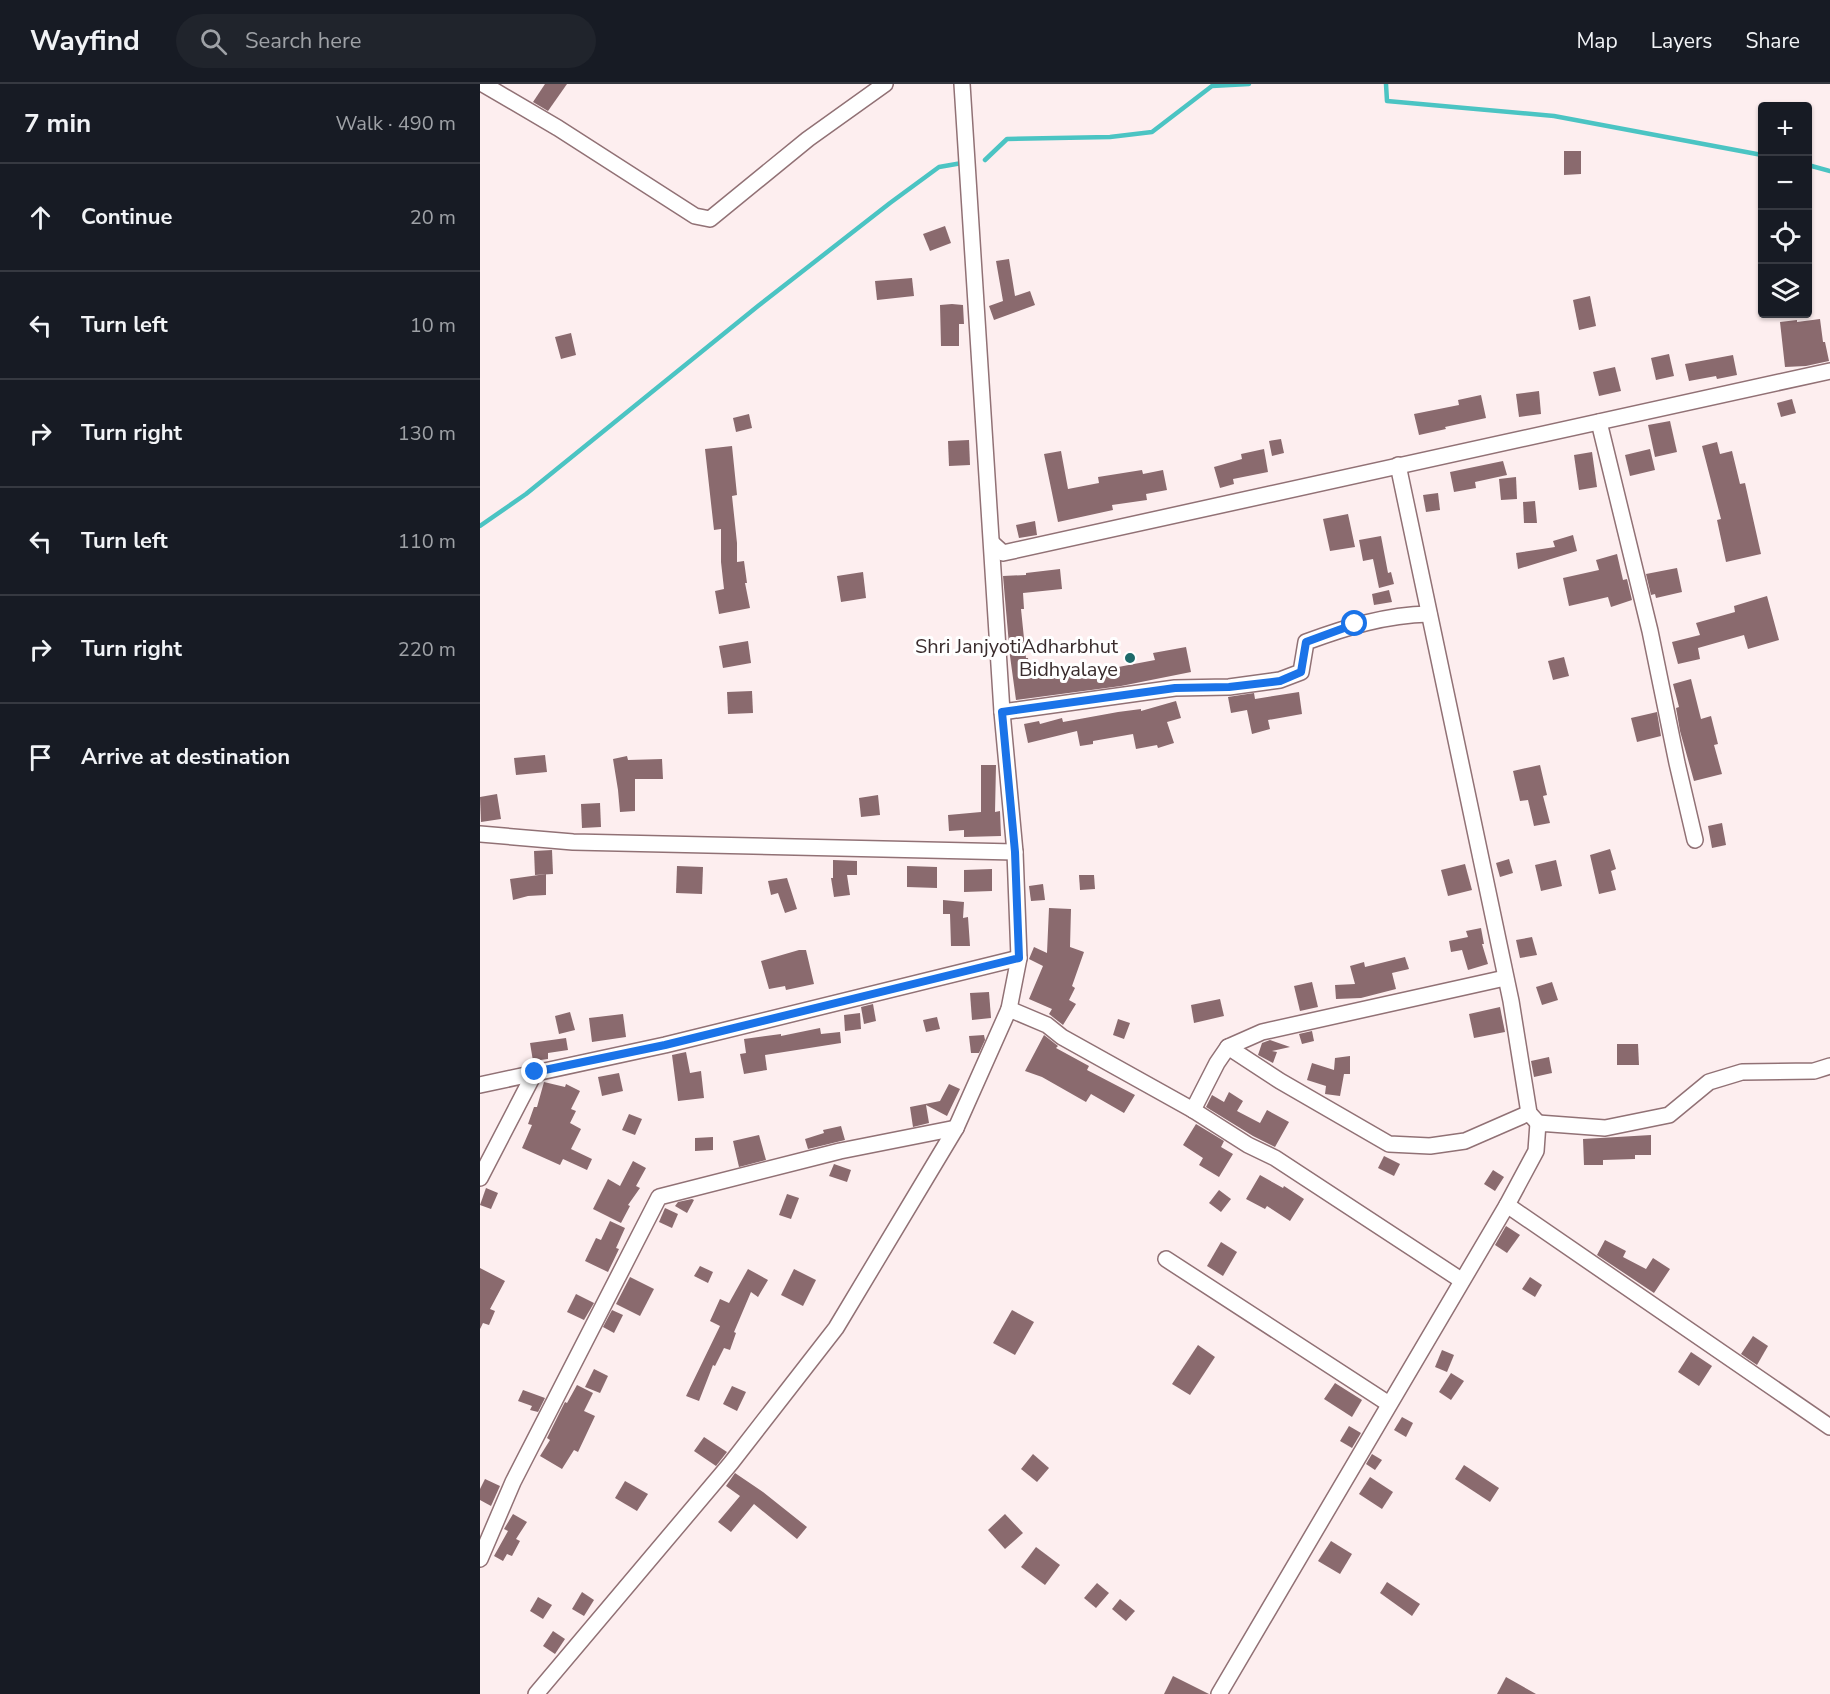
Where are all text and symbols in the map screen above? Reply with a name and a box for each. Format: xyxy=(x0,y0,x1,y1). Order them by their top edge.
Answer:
search box xyxy=(176,14,596,68)
text: Wayfind xyxy=(30,22,140,60)
icon: search xyxy=(197,25,230,58)
text: Search here xyxy=(245,26,362,56)
text: Map xyxy=(1576,27,1618,55)
text: Layers xyxy=(1651,27,1712,55)
text: Share xyxy=(1745,27,1800,55)
map controls xyxy=(1758,102,1812,318)
button: + xyxy=(1758,102,1812,156)
text: 7 min xyxy=(24,106,91,141)
text: Walk · 490 m xyxy=(336,110,456,137)
button: − xyxy=(1758,156,1812,210)
icon: ahead xyxy=(24,201,57,234)
text: Continue xyxy=(81,202,172,232)
text: 20 m xyxy=(410,204,456,231)
button: locate xyxy=(1758,210,1812,264)
button: layers xyxy=(1758,264,1812,318)
icon: left xyxy=(24,309,57,342)
text: Turn left xyxy=(81,310,168,340)
text: 10 m xyxy=(410,312,456,339)
icon: right xyxy=(24,417,57,450)
text: Turn right xyxy=(81,418,182,448)
text: 130 m xyxy=(398,420,456,447)
icon: left xyxy=(24,525,57,558)
text: Turn left xyxy=(81,526,168,556)
text: 110 m xyxy=(398,528,456,555)
route start xyxy=(1341,610,1367,636)
icon: right xyxy=(24,633,57,666)
place label: Shri JanjyotiAdharbhut Bidhyalaye xyxy=(915,633,1119,683)
text: Turn right xyxy=(81,634,182,664)
text: 220 m xyxy=(398,636,456,663)
marker: Shri JanjyotiAdharbhut Bidhyalaye xyxy=(1123,651,1137,665)
icon: arrive xyxy=(24,741,57,774)
text: Arrive at destination xyxy=(81,742,290,772)
route end xyxy=(521,1058,547,1084)

